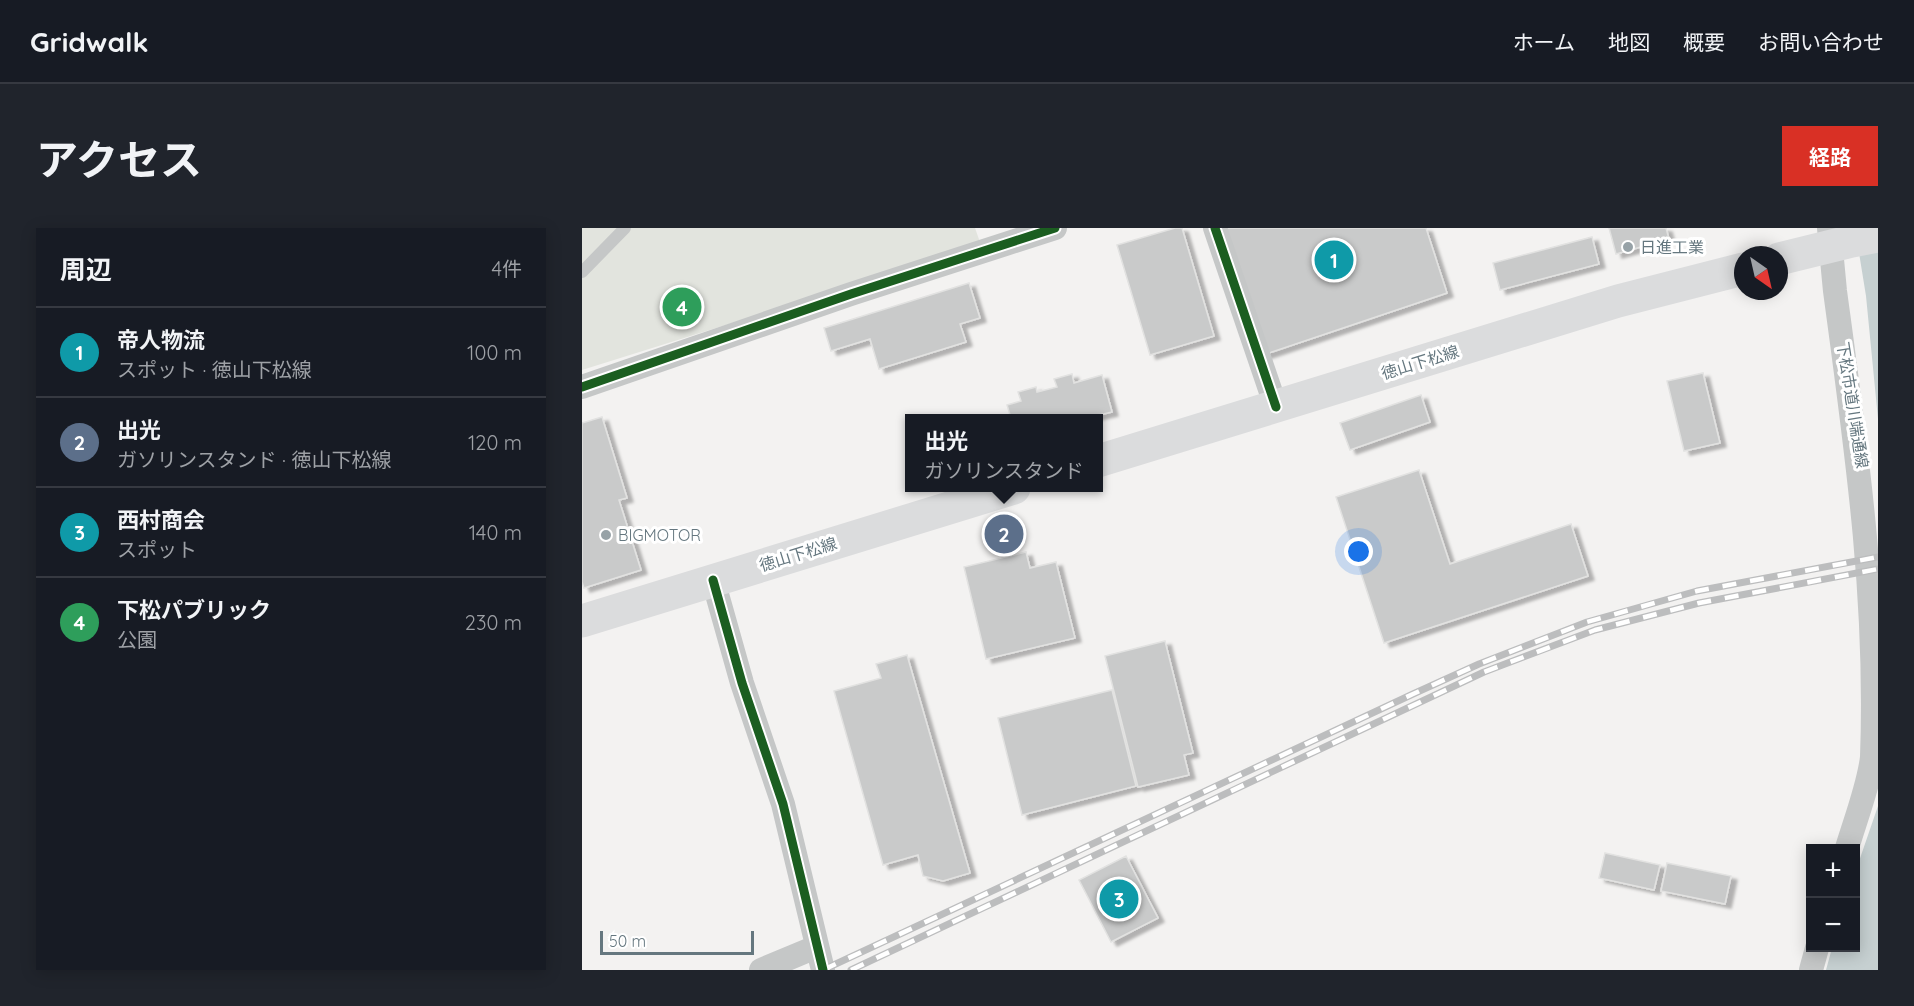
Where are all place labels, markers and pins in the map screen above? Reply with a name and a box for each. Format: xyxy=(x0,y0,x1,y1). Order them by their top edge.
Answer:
pin: 1 xyxy=(1314,237,1353,282)
place label: 日進工業 xyxy=(1640,237,1704,257)
marker: 日進工業 xyxy=(1621,240,1635,254)
pin: 4 xyxy=(662,284,702,329)
pin: 2 xyxy=(984,512,1024,556)
place label: BIGMOTOR xyxy=(618,525,701,545)
marker: BIGMOTOR xyxy=(599,528,613,542)
pin: 3 xyxy=(1100,876,1138,922)

